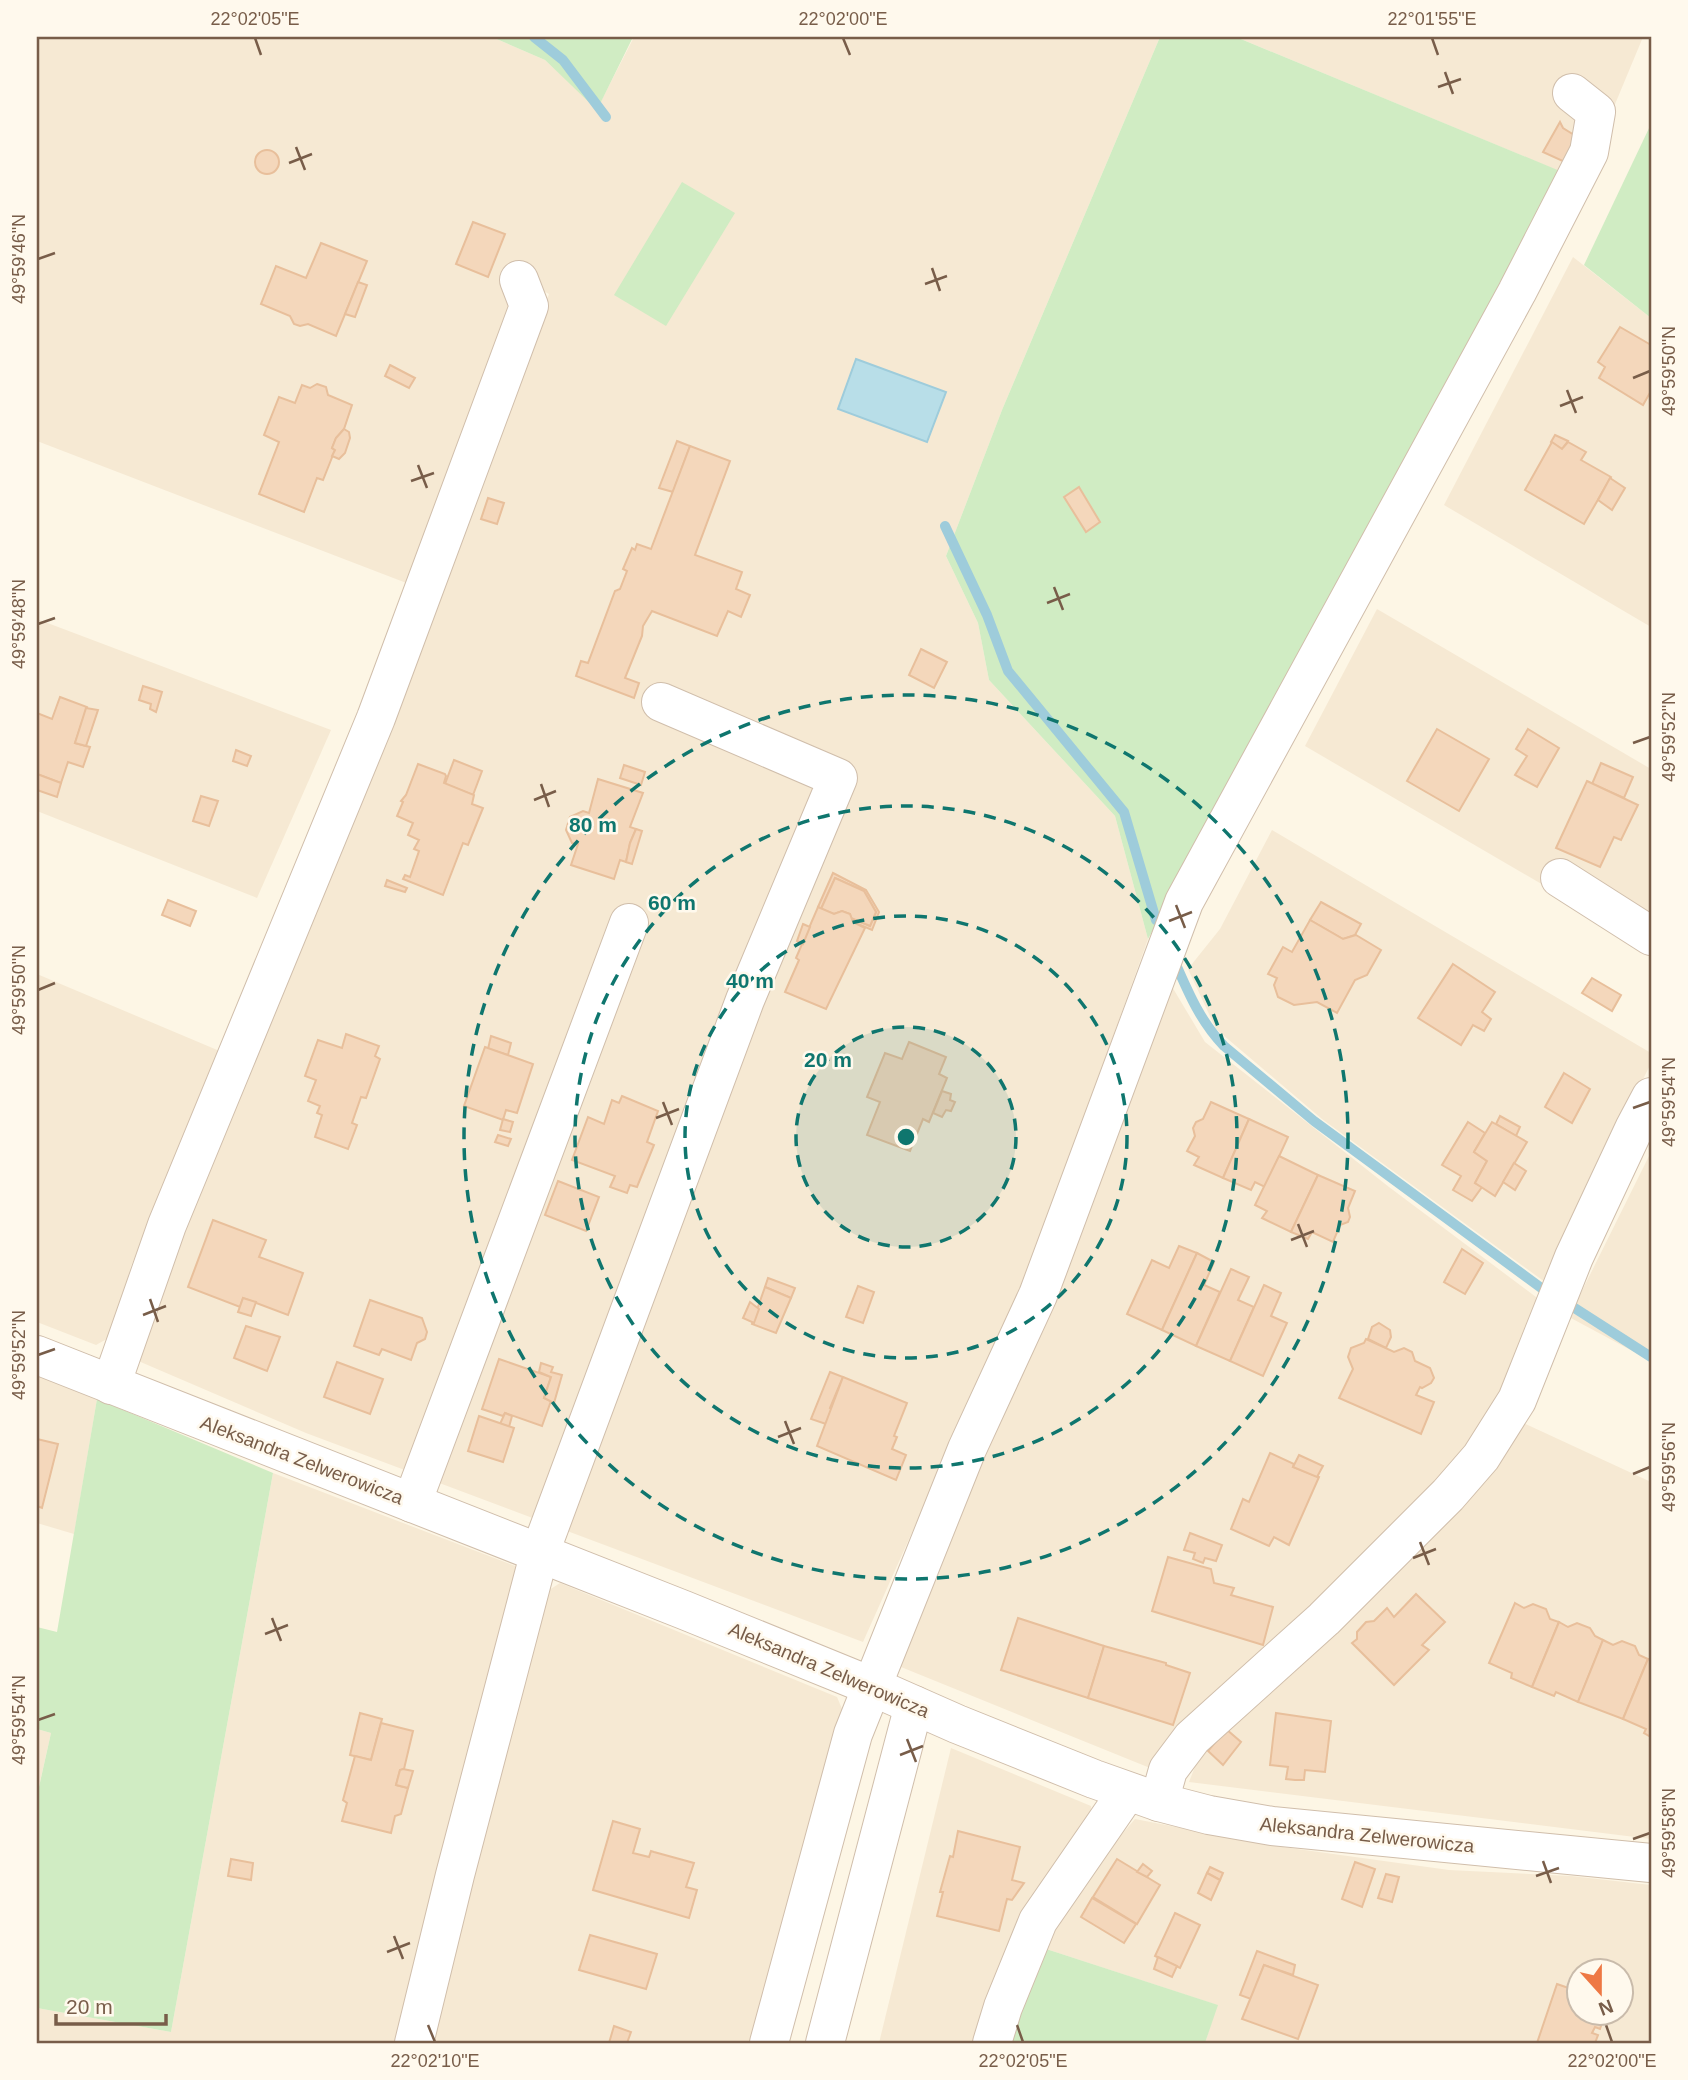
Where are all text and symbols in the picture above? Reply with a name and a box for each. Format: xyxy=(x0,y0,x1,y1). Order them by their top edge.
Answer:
text: 22°02'05"E xyxy=(210,9,300,29)
text: 22°02'00"E xyxy=(798,9,888,29)
text: 22°01'55"E xyxy=(1387,9,1477,29)
text: 49°59'46"N xyxy=(9,214,29,304)
text: 49°59'50"N xyxy=(1659,326,1679,416)
text: 49°59'48"N xyxy=(9,579,29,669)
text: 49°59'52"N xyxy=(1659,692,1679,782)
text: 80 m xyxy=(569,813,617,836)
text: 60 m xyxy=(648,891,696,914)
text: 49°59'50"N xyxy=(9,945,29,1035)
text: 40 m xyxy=(726,969,774,992)
text: 20 m xyxy=(804,1048,852,1071)
text: 49°59'54"N xyxy=(1659,1057,1679,1147)
centre of rings xyxy=(894,1125,918,1149)
text: 49°59'52"N xyxy=(9,1310,29,1400)
street label: Aleksandra Zelwerowicza xyxy=(198,1412,407,1509)
text: 49°59'56"N xyxy=(1659,1422,1679,1512)
street label: Aleksandra Zelwerowicza xyxy=(726,1618,933,1722)
text: 49°59'54"N xyxy=(9,1675,29,1765)
text: 49°59'58"N xyxy=(1659,1788,1679,1878)
street label: Aleksandra Zelwerowicza xyxy=(1259,1813,1476,1857)
north arrow xyxy=(1566,1958,1636,2028)
scale bar xyxy=(56,1982,166,2026)
text: 20 m xyxy=(66,1995,113,2018)
text: N xyxy=(1596,1995,1616,2020)
text: 22°02'10"E xyxy=(390,2051,480,2071)
text: 22°02'05"E xyxy=(978,2051,1068,2071)
text: 22°02'00"E xyxy=(1567,2051,1657,2071)

